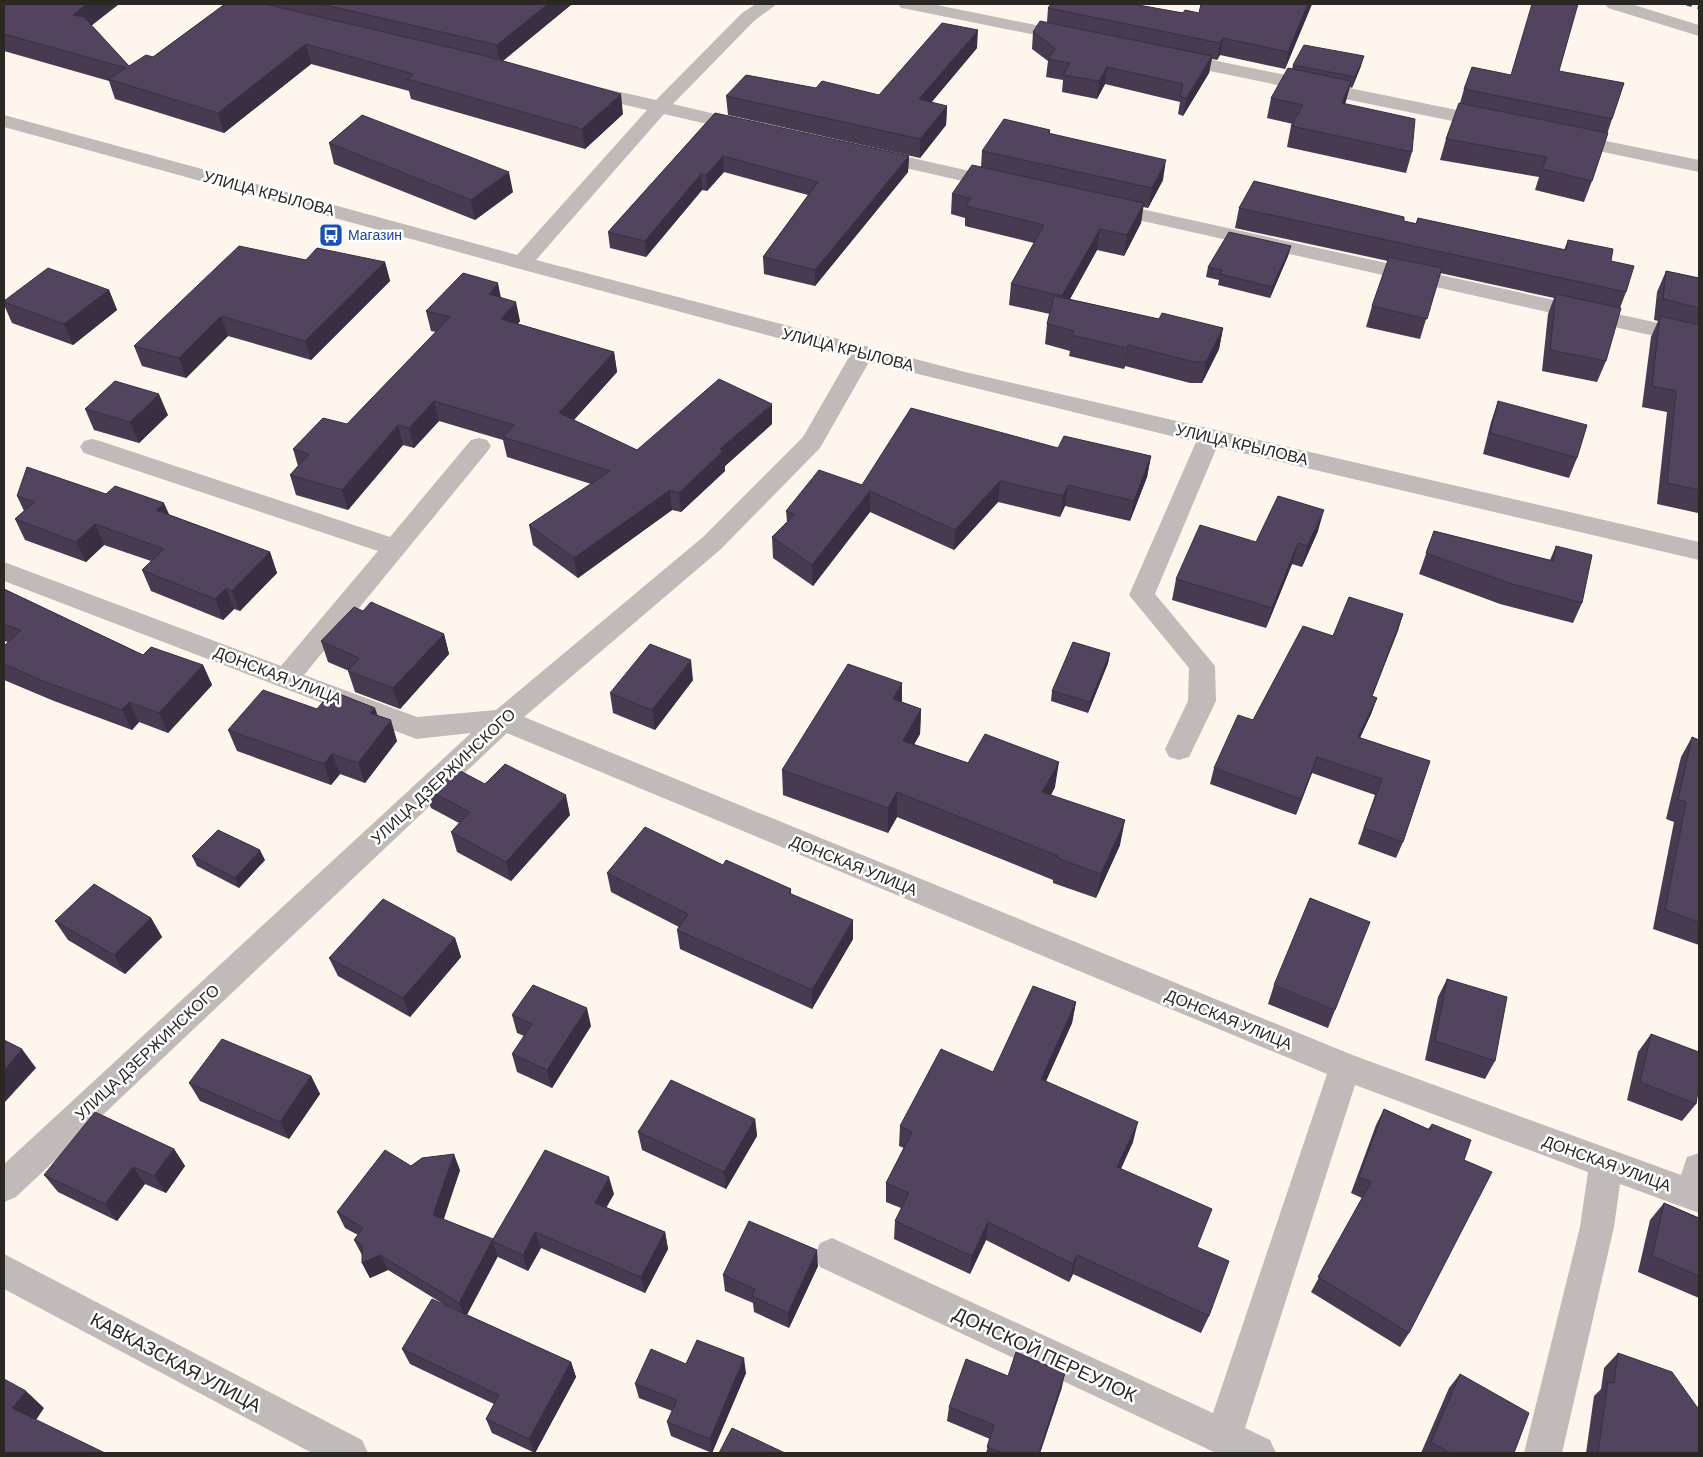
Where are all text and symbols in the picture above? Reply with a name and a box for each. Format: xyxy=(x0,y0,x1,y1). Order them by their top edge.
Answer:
street label: УЛИЦА КРЫЛОВА xyxy=(201,166,337,219)
bus stop icon: Магазин xyxy=(318,222,344,248)
place label: Магазин xyxy=(348,226,402,243)
street label: УЛИЦА КРЫЛОВА xyxy=(780,323,916,374)
street label: УЛИЦА КРЫЛОВА xyxy=(1174,419,1310,468)
street label: ДОНСКАЯ УЛИЦА xyxy=(212,641,345,708)
street label: УЛИЦА ДЗЕРЖИНСКОГО xyxy=(367,704,519,847)
street label: ДОНСКАЯ УЛИЦА xyxy=(788,830,921,899)
street label: УЛИЦА ДЗЕРЖИНСКОГО xyxy=(71,980,223,1123)
street label: ДОНСКАЯ УЛИЦА xyxy=(1163,984,1296,1053)
street label: ДОНСКАЯ УЛИЦА xyxy=(1540,1130,1674,1195)
street label: ДОНСКОЙ ПЕРЕУЛОК xyxy=(950,1301,1141,1406)
street label: КАВКАЗСКАЯ УЛИЦА xyxy=(87,1307,266,1417)

